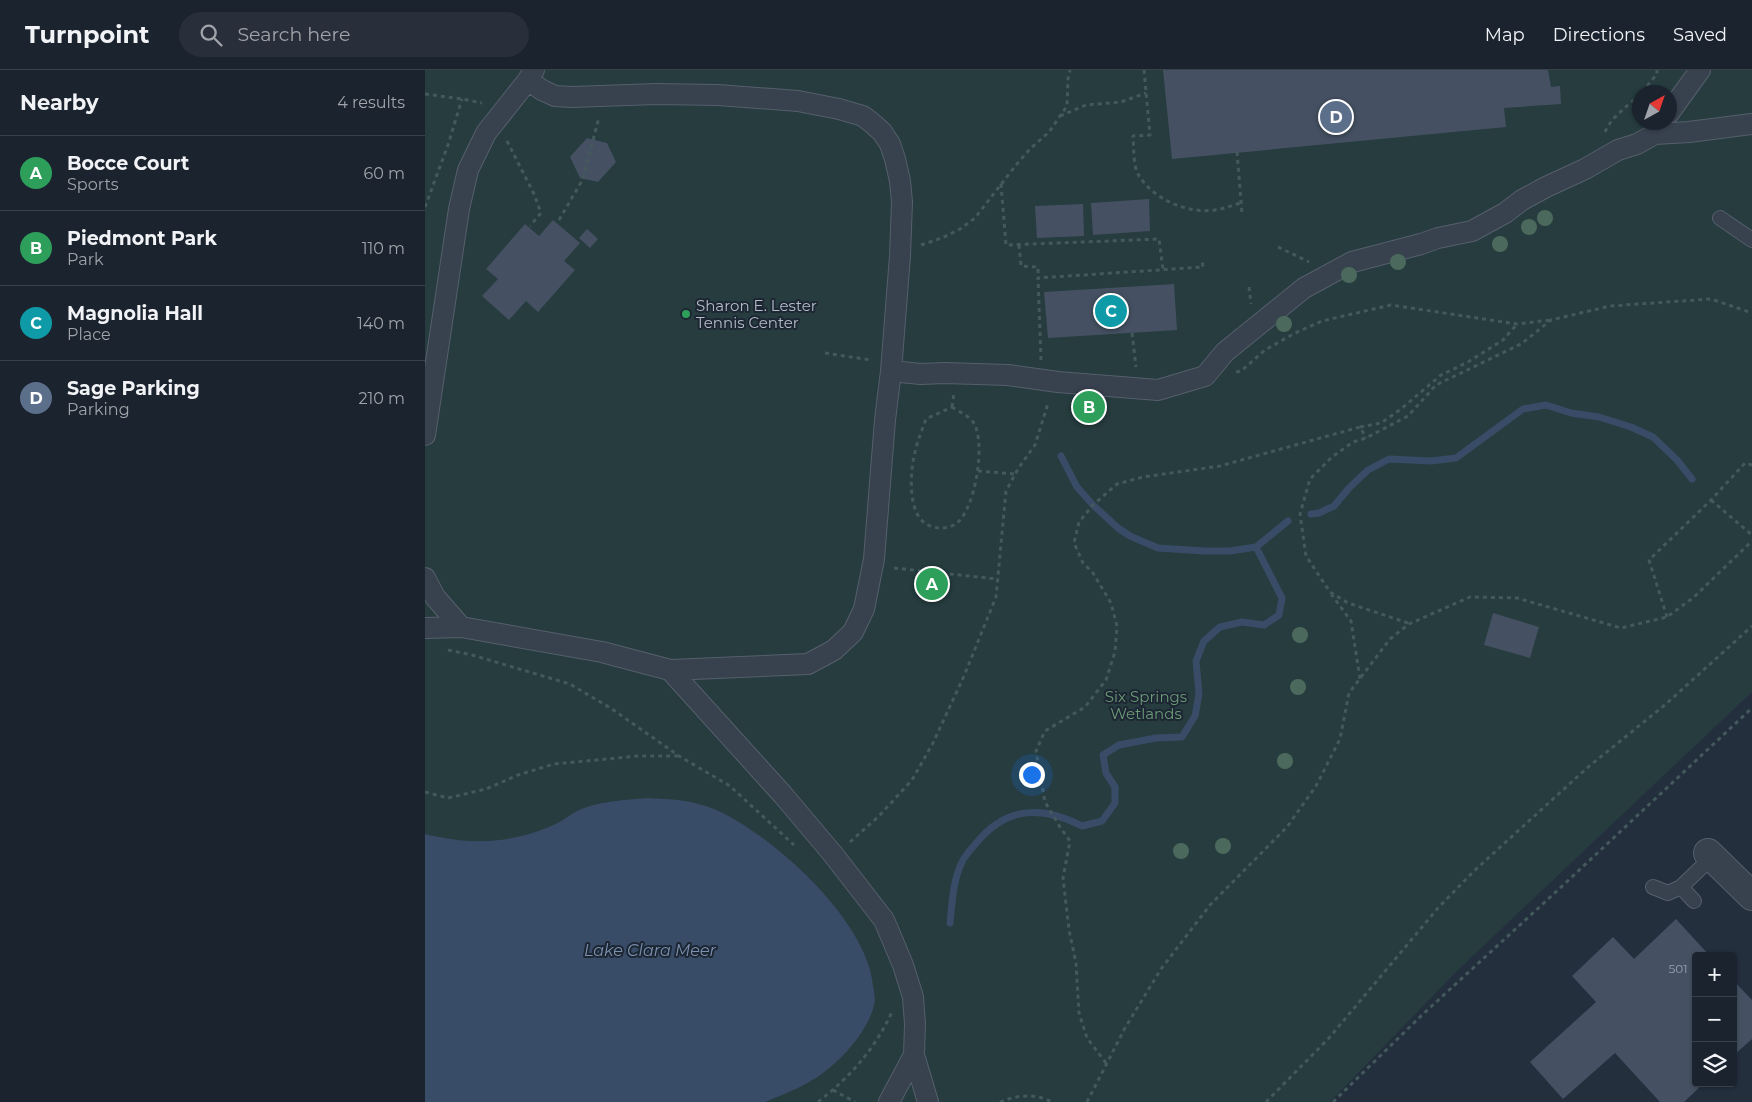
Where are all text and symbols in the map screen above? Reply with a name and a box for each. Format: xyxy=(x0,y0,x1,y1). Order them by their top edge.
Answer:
search box xyxy=(179,12,529,57)
text: Turnpoint xyxy=(25,20,149,49)
icon: search xyxy=(197,21,225,49)
text: Search here xyxy=(237,23,350,46)
text: Map xyxy=(1485,24,1525,46)
text: Directions xyxy=(1553,24,1645,46)
text: Saved xyxy=(1673,24,1727,46)
north arrow xyxy=(1632,85,1677,130)
text: Nearby xyxy=(20,90,99,115)
text: 4 results xyxy=(337,93,405,112)
pin: D xyxy=(1320,98,1352,136)
text: Bocce Court xyxy=(67,152,189,175)
text: A xyxy=(30,164,42,183)
text: 60 m xyxy=(363,164,405,183)
text: Sports xyxy=(67,175,119,194)
text: Piedmont Park xyxy=(67,227,217,250)
text: B xyxy=(30,239,42,258)
text: 110 m xyxy=(362,239,405,258)
text: Park xyxy=(67,250,104,269)
pin: C xyxy=(1095,292,1127,330)
place label: Sharon E. Lester Tennis Center xyxy=(696,296,817,332)
text: Magnolia Hall xyxy=(67,302,203,325)
marker: Sharon E. Lester Tennis Center xyxy=(680,308,692,320)
text: C xyxy=(30,314,42,333)
text: 140 m xyxy=(357,314,405,333)
text: Place xyxy=(67,325,111,344)
text: Sage Parking xyxy=(67,377,200,400)
pin: B xyxy=(1073,388,1105,426)
text: D xyxy=(29,389,43,408)
text: 210 m xyxy=(358,389,405,408)
text: Parking xyxy=(67,400,130,419)
pin: A xyxy=(916,565,948,603)
park label: Six Springs Wetlands xyxy=(1105,687,1187,723)
your location xyxy=(1019,762,1045,788)
water label: Lake Clara Meer xyxy=(584,941,717,960)
map controls xyxy=(1692,952,1737,1087)
button: + xyxy=(1692,952,1737,997)
house number: 501 xyxy=(1668,961,1688,976)
button: − xyxy=(1692,997,1737,1042)
button: layers xyxy=(1692,1042,1737,1087)

